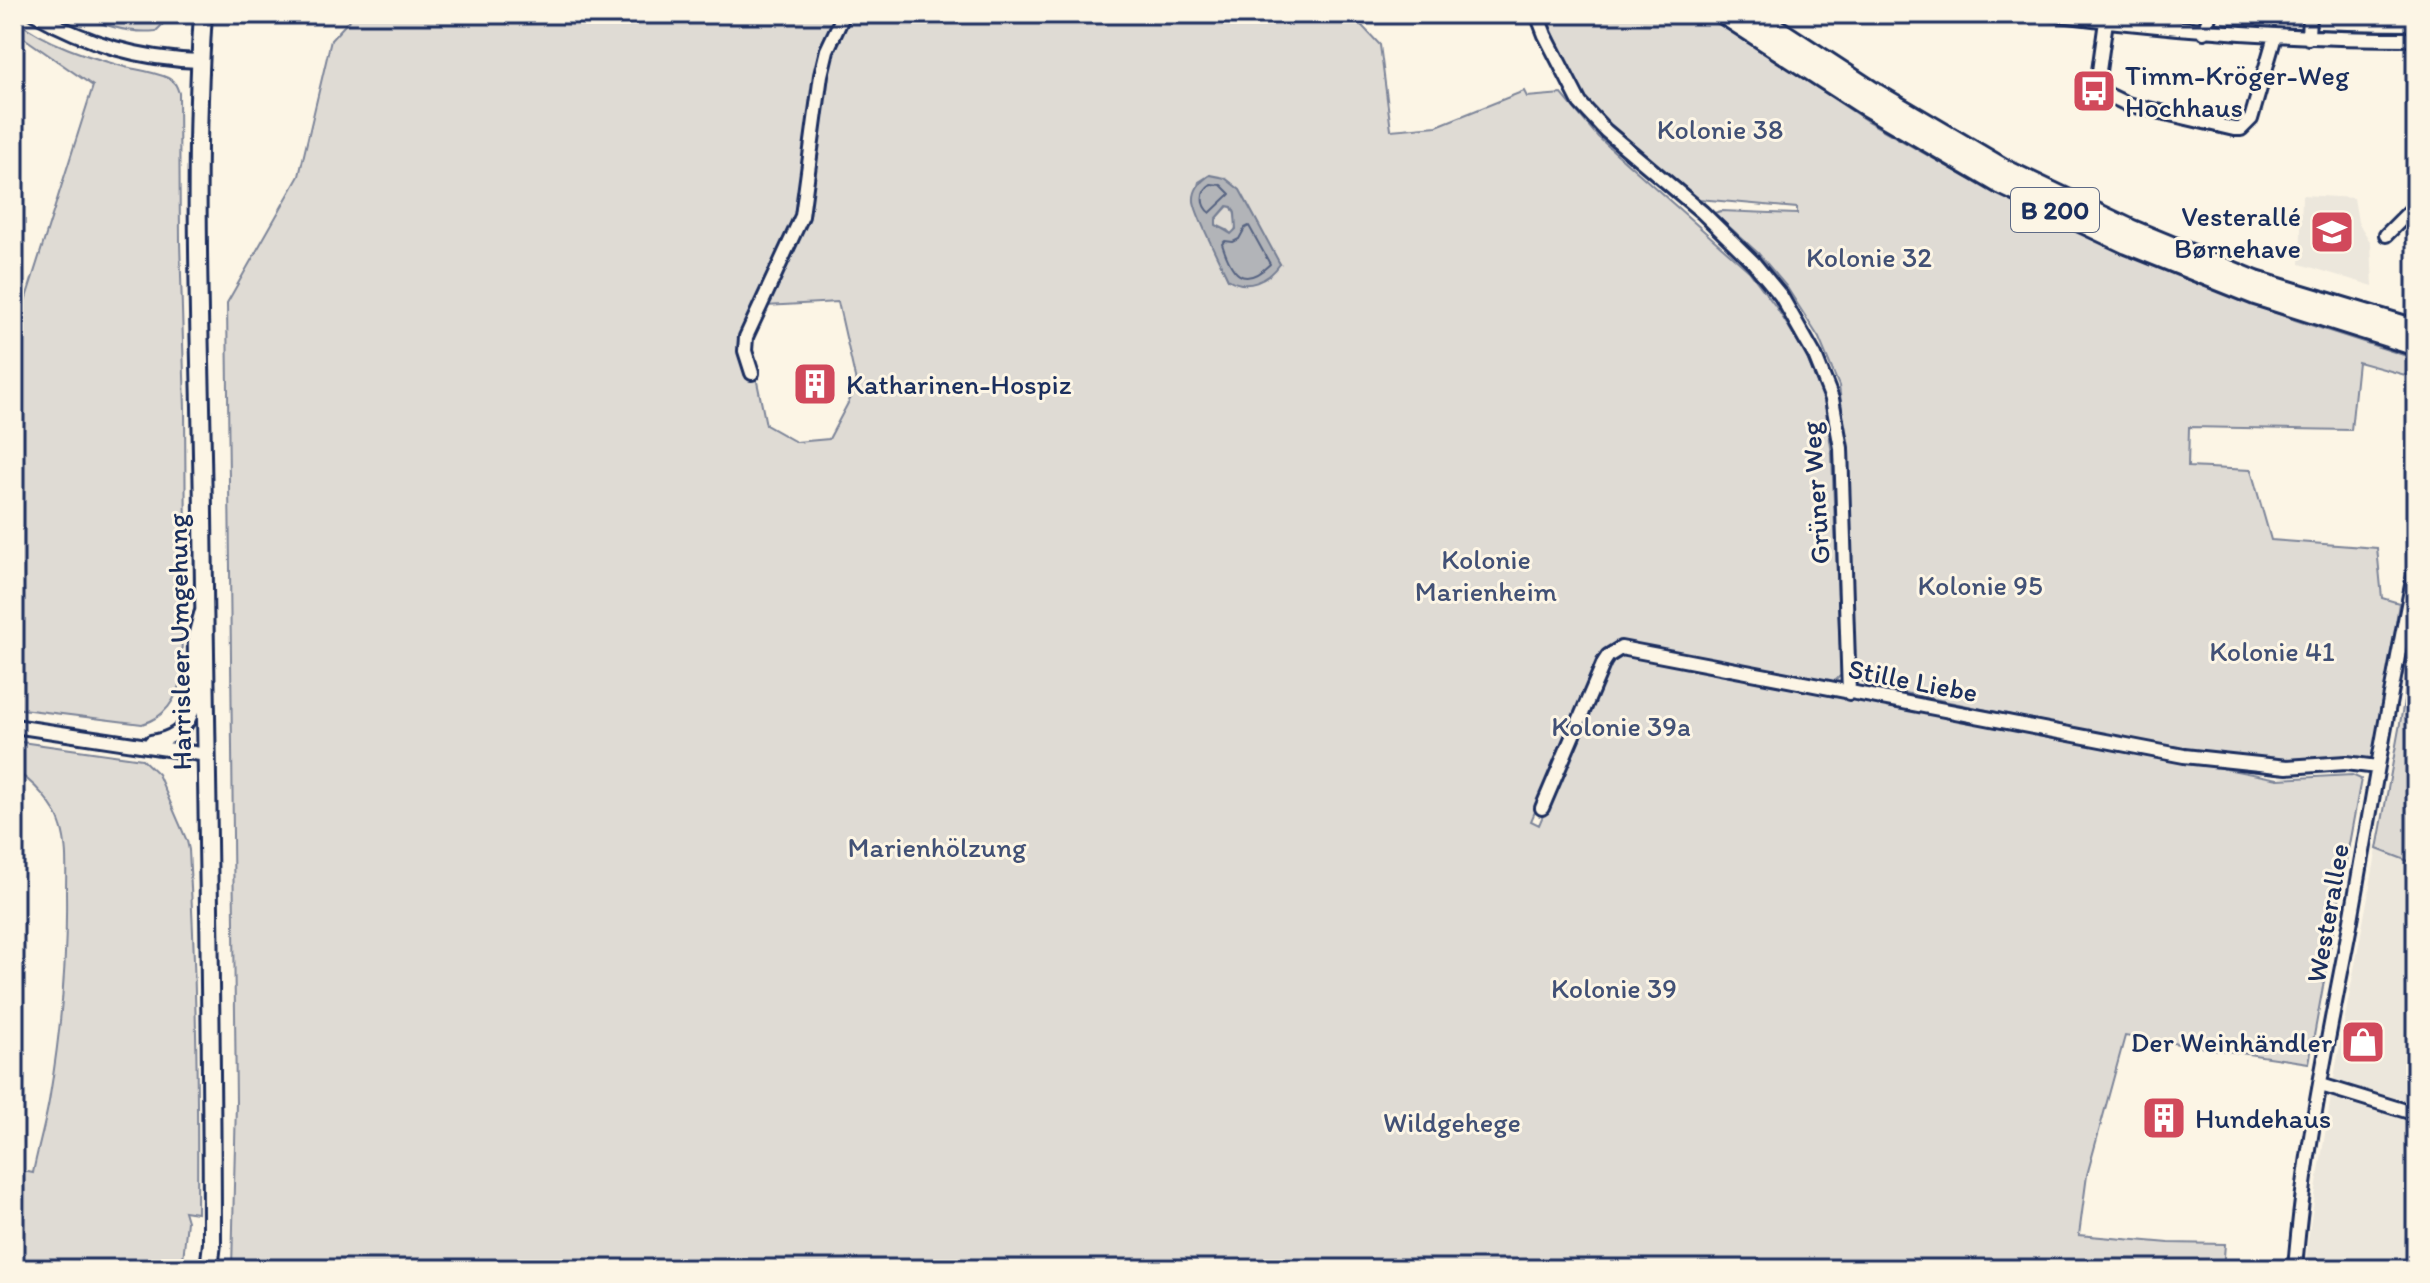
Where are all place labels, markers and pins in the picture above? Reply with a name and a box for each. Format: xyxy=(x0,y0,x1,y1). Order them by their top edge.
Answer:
place label: Timm-Kröger-Weg Hochhaus xyxy=(2125,58,2350,124)
bus stop icon: Timm-Kröger-Weg Hochhaus xyxy=(2070,67,2118,115)
place label: Vesterallé Børnehave xyxy=(2174,199,2301,265)
school or university icon: Vesterallé Børnehave xyxy=(2308,208,2356,256)
building icon: Katharinen-Hospiz xyxy=(791,360,839,408)
place label: Katharinen-Hospiz xyxy=(846,367,1072,401)
shop icon: Der Weinhändler xyxy=(2339,1018,2387,1066)
place label: Der Weinhändler xyxy=(2131,1025,2332,1059)
building icon: Hundehaus xyxy=(2140,1094,2188,1142)
place label: Hundehaus xyxy=(2195,1101,2331,1135)

